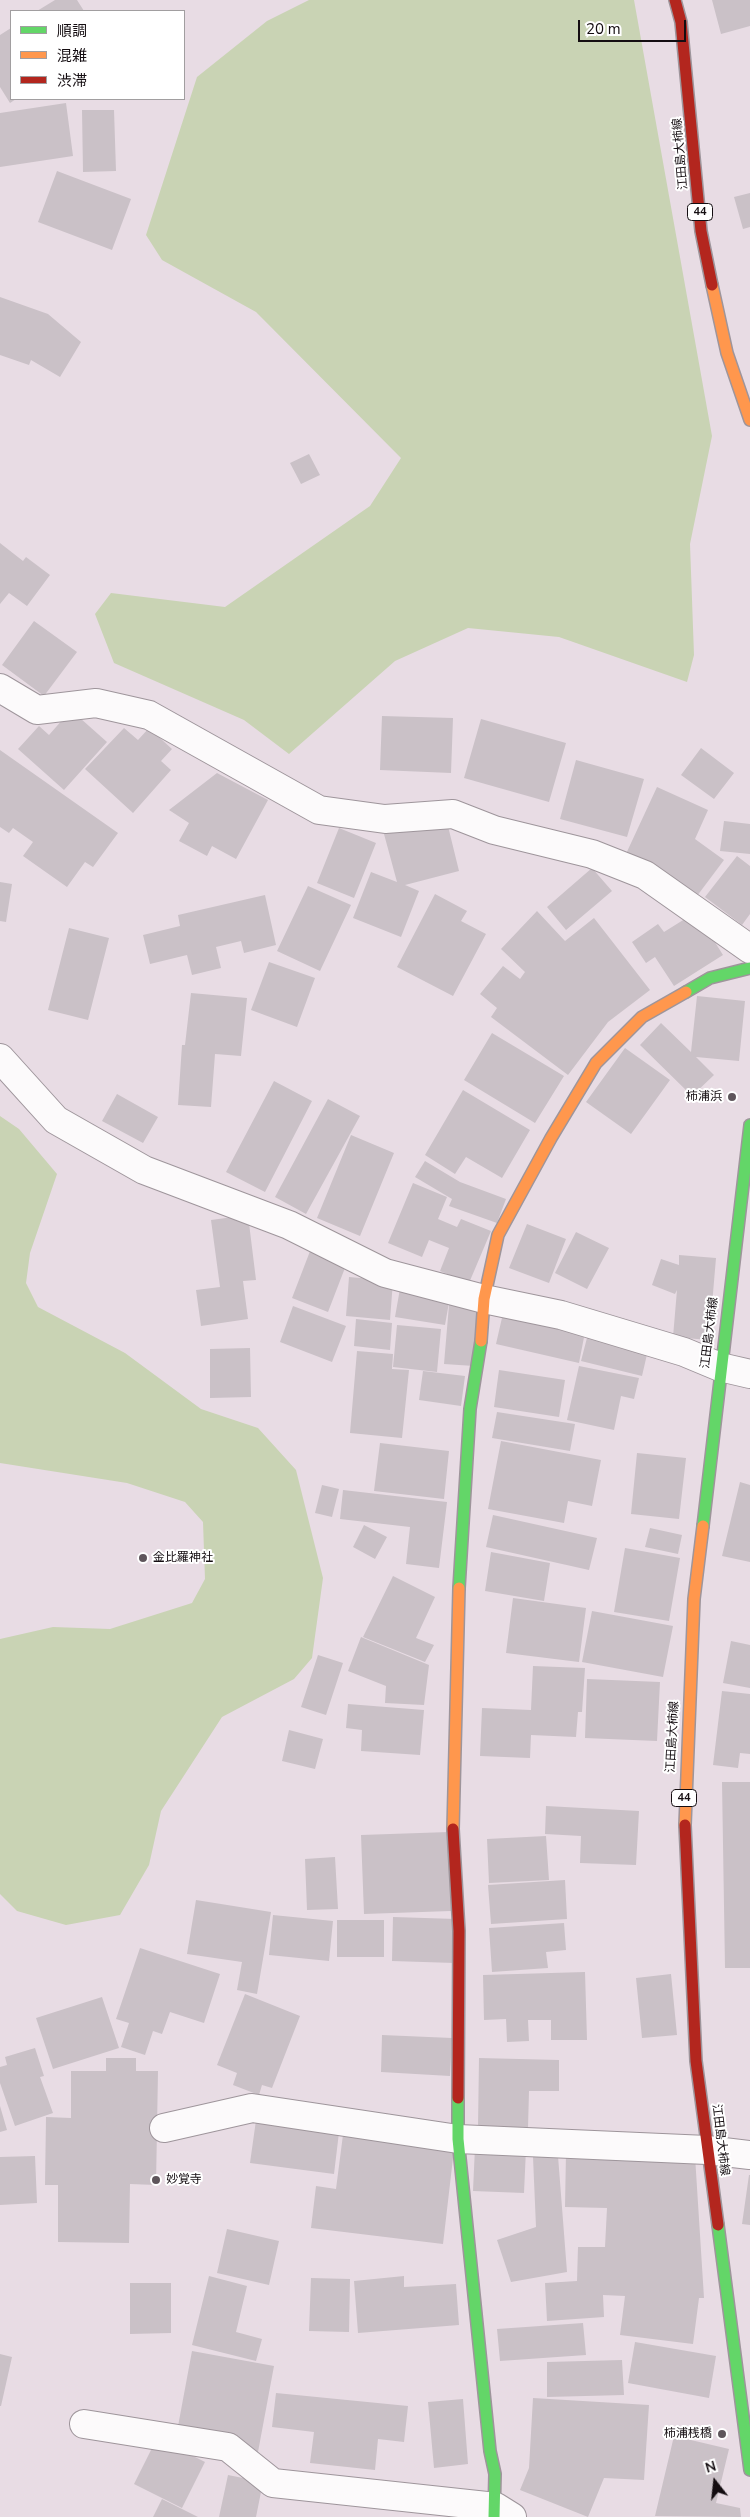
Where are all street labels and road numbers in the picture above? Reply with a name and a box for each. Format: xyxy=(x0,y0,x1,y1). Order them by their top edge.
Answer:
street label: 江田島大柿線 xyxy=(671,118,691,190)
road number: 44 xyxy=(688,203,712,220)
street label: 江田島大柿線 xyxy=(698,1296,722,1370)
street label: 江田島大柿線 xyxy=(664,1701,682,1773)
road number: 44 xyxy=(672,1790,696,1806)
street label: 江田島大柿線 xyxy=(708,2103,732,2177)

